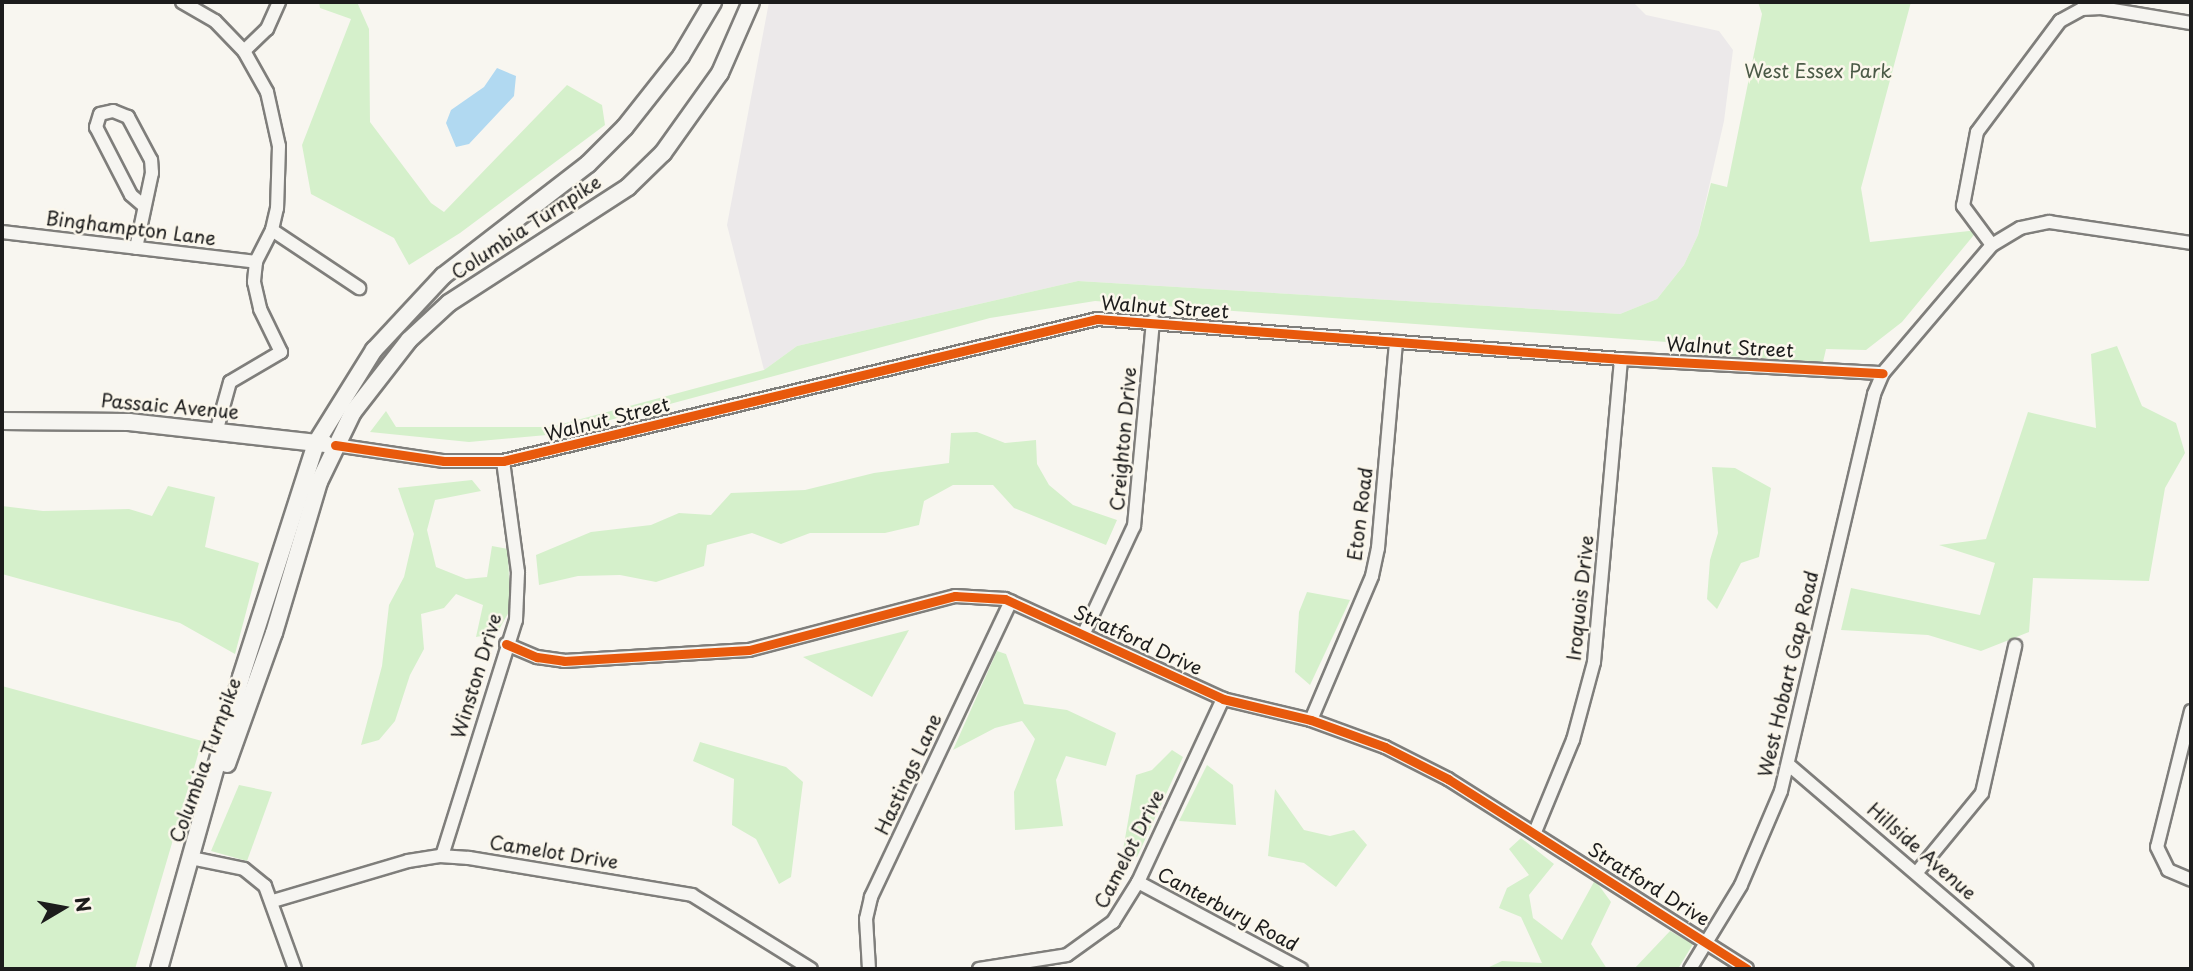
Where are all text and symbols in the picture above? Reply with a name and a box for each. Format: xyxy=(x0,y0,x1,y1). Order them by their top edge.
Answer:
park label: West Essex Park xyxy=(1744,60,1892,82)
street label: Columbia Turnpike xyxy=(447,170,605,284)
street label: Binghampton Lane xyxy=(44,206,218,250)
street label: Walnut Street xyxy=(1101,291,1229,323)
street label: Walnut Street xyxy=(1666,332,1794,362)
street label: Creighton Drive xyxy=(1105,366,1141,512)
street label: Passaic Avenue xyxy=(100,389,240,423)
street label: Walnut Street xyxy=(542,393,672,445)
street label: Eton Road xyxy=(1343,466,1377,562)
street label: Iroquois Drive xyxy=(1562,534,1598,662)
street label: West Hobart Gap Road xyxy=(1753,568,1823,780)
street label: Stratford Drive xyxy=(1070,600,1206,680)
street label: Winston Drive xyxy=(446,611,506,741)
street label: Columbia Turnpike xyxy=(165,675,245,845)
street label: Hastings Lane xyxy=(870,710,946,838)
street label: Camelot Drive xyxy=(1089,785,1169,913)
street label: Hillside Avenue xyxy=(1863,798,1981,904)
street label: Camelot Drive xyxy=(487,830,621,874)
street label: Stratford Drive xyxy=(1584,837,1714,931)
street label: Canterbury Road xyxy=(1154,862,1302,956)
north arrow xyxy=(28,873,98,943)
text: N xyxy=(69,895,99,914)

